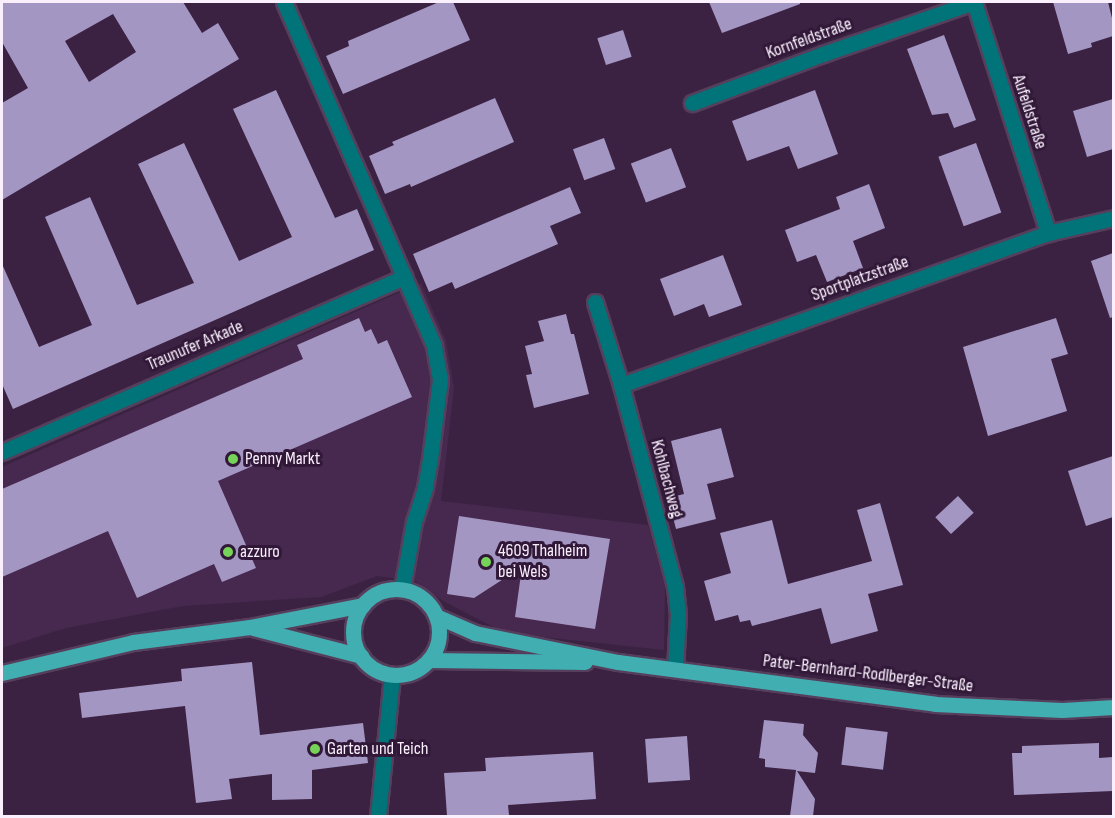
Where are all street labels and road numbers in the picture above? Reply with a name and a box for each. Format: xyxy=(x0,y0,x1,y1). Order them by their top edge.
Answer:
street label: Kornfeldstraße xyxy=(763,14,855,64)
street label: Aufeldstraße xyxy=(1007,72,1051,152)
street label: Sportplatzstraße xyxy=(808,251,912,307)
street label: Traunufer Arkade xyxy=(144,316,246,376)
street label: Kohlbachweg xyxy=(645,438,687,520)
street label: Pater-Bernhard-Rodlberger-Straße xyxy=(762,650,974,698)

